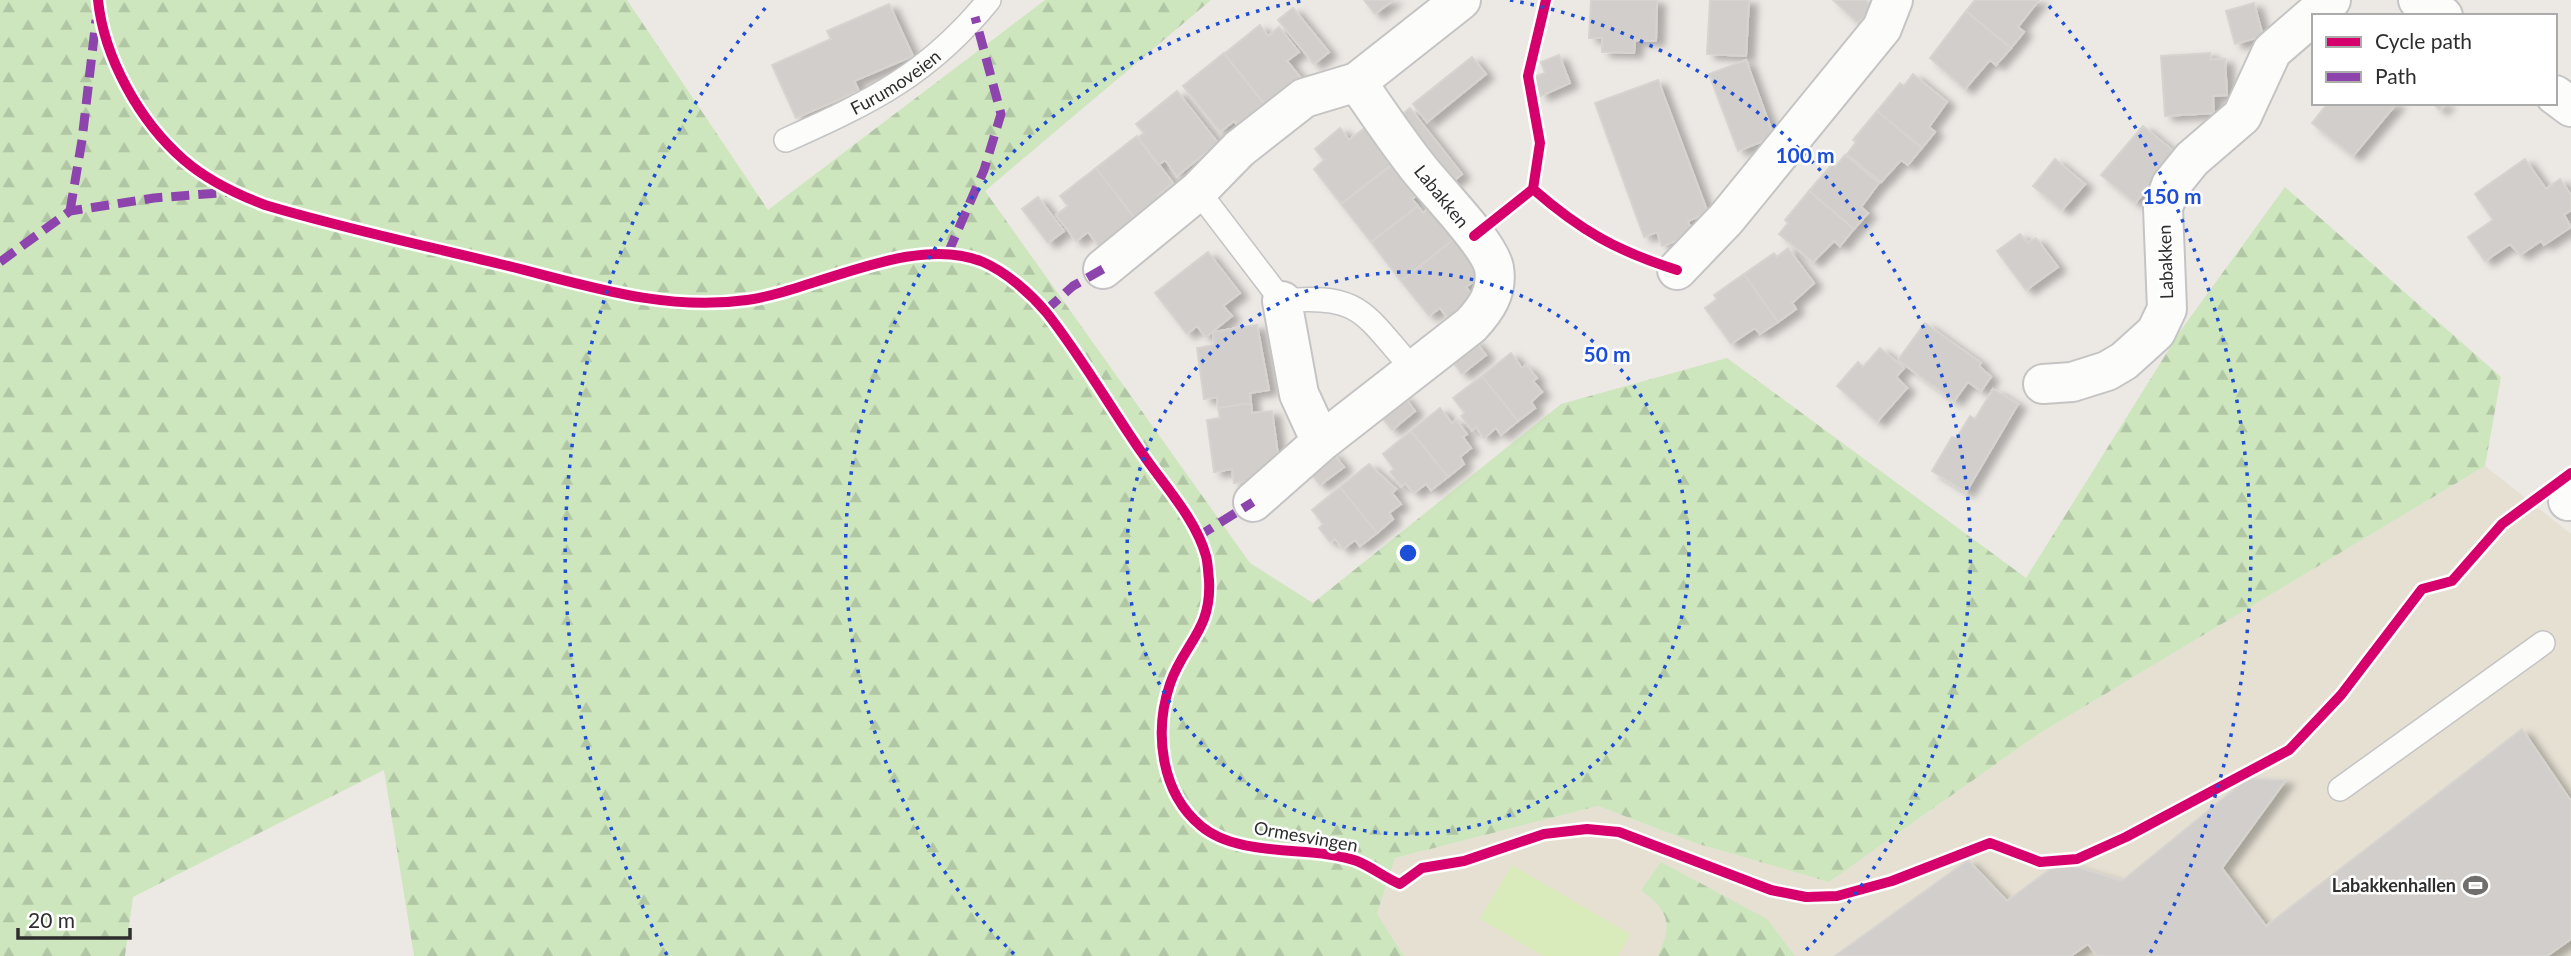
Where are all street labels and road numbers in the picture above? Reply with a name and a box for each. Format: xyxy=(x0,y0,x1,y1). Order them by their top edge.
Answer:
street label: Furumoveien xyxy=(847,45,945,119)
street label: Labakken xyxy=(1410,160,1474,232)
street label: Labakken xyxy=(2153,224,2177,300)
street label: Ormesvingen xyxy=(1252,816,1360,856)

